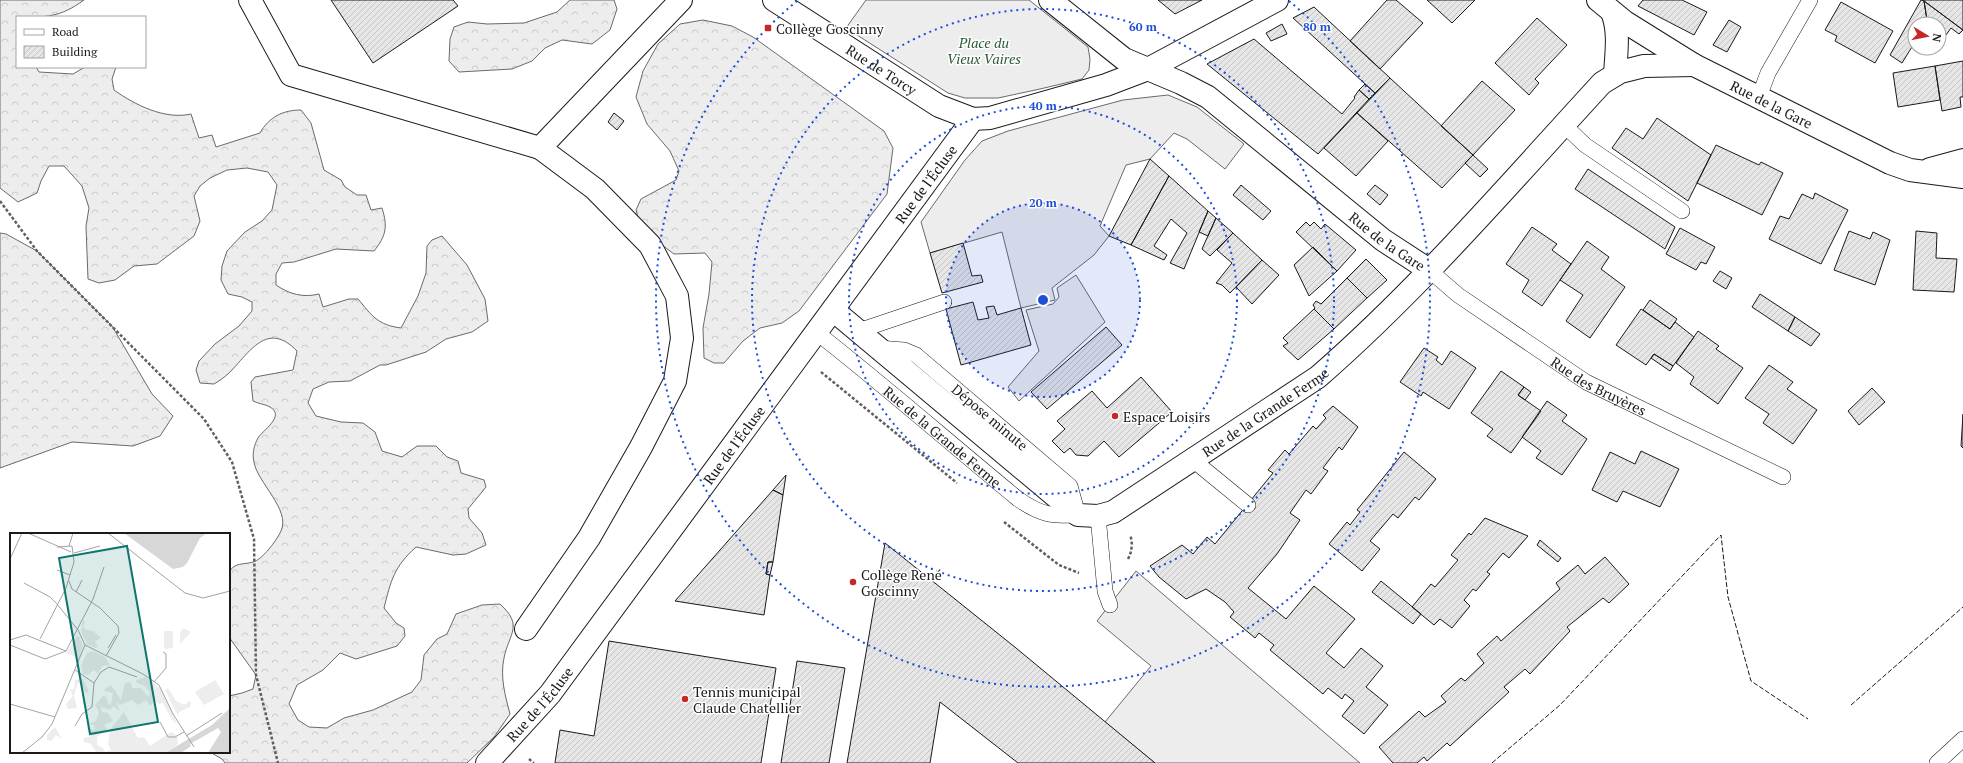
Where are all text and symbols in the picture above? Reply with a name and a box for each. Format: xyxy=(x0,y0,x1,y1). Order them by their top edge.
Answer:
legend xyxy=(16,16,146,68)
north arrow xyxy=(1907,16,1947,56)
place label: Collège Goscinny xyxy=(776,19,885,38)
text: 60 m xyxy=(1129,19,1157,34)
text: 80 m xyxy=(1303,19,1331,34)
marker: Collège Goscinny xyxy=(763,23,773,33)
text: Road xyxy=(52,24,79,39)
text: N xyxy=(1929,32,1944,44)
park label: Place du Vieux Vaires xyxy=(947,33,1021,68)
street label: Rue de Torcy xyxy=(843,40,921,99)
text: Building xyxy=(52,44,98,59)
street label: Rue de la Gare xyxy=(1727,75,1816,132)
text: 40 m xyxy=(1029,98,1057,113)
street label: Rue de l'Écluse xyxy=(890,141,961,227)
text: 20 m xyxy=(1029,195,1057,210)
street label: Rue de la Gare xyxy=(1346,207,1429,275)
centre of rings xyxy=(1036,293,1050,307)
street label: Rue des Bruyères xyxy=(1547,352,1650,419)
street label: Rue de la Grande Ferme xyxy=(1198,363,1332,461)
street label: Dépose minute xyxy=(948,380,1032,454)
street label: Rue de la Grande Ferme xyxy=(880,381,1006,491)
street label: Rue de l'Écluse xyxy=(698,402,769,488)
place label: Espace Loisirs xyxy=(1123,407,1210,426)
marker: Espace Loisirs xyxy=(1110,411,1120,421)
inset map xyxy=(10,533,230,753)
place label: Collège René Goscinny xyxy=(861,565,942,600)
marker: Collège René Goscinny xyxy=(848,577,858,587)
street label: Rue de l'Écluse xyxy=(502,663,577,745)
place label: Tennis municipal Claude Chatellier xyxy=(693,682,802,717)
marker: Tennis municipal Claude Chatellier xyxy=(680,694,690,704)

